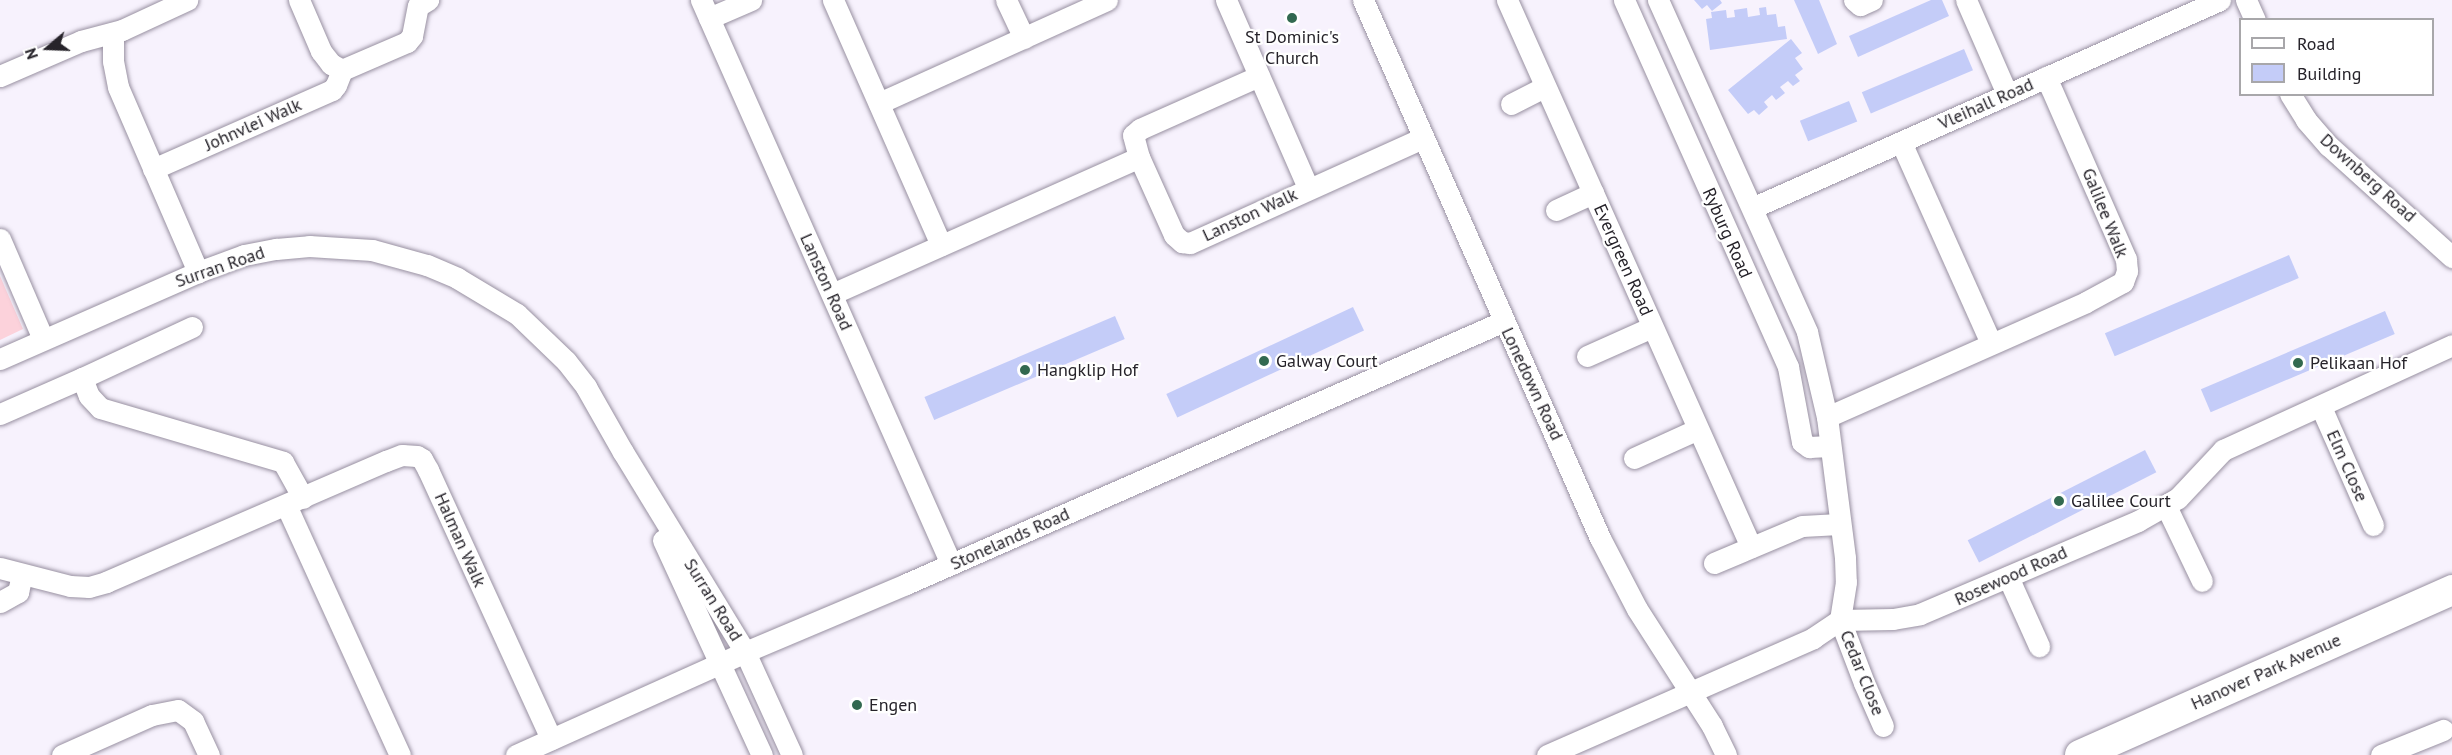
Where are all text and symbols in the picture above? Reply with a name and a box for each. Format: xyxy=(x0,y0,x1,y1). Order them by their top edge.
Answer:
marker: St Dominic's Church xyxy=(1285,11,1299,25)
north arrow xyxy=(18,18,78,78)
legend xyxy=(2239,18,2434,96)
place label: St Dominic's Church xyxy=(1245,27,1339,70)
text: Road xyxy=(2297,32,2335,55)
text: N xyxy=(20,46,42,62)
text: Building xyxy=(2297,62,2361,85)
street label: Vleihall Road xyxy=(1935,73,2037,135)
street label: Johnvlei Walk xyxy=(201,94,305,156)
street label: Downberg Road xyxy=(2315,129,2421,227)
street label: Galilee Walk xyxy=(2077,165,2133,261)
street label: Lanston Walk xyxy=(1199,184,1301,246)
street label: Ryburg Road xyxy=(1697,184,1757,282)
street label: Evergreen Road xyxy=(1589,201,1657,319)
street label: Lanston Road xyxy=(795,230,857,334)
street label: Surran Road xyxy=(172,242,268,292)
street label: Lonedown Road xyxy=(1496,324,1568,444)
place label: Galway Court xyxy=(1276,350,1378,372)
place label: Pelikaan Hof xyxy=(2310,352,2407,374)
marker: Galway Court xyxy=(1257,354,1271,368)
marker: Pelikaan Hof xyxy=(2291,356,2305,370)
place label: Hangklip Hof xyxy=(1037,359,1138,381)
marker: Hangklip Hof xyxy=(1018,363,1032,377)
street label: Elm Close xyxy=(2322,427,2372,505)
street label: Halman Walk xyxy=(430,489,490,591)
place label: Galilee Court xyxy=(2071,490,2171,512)
marker: Galilee Court xyxy=(2052,494,2066,508)
street label: Stonelands Road xyxy=(947,503,1073,575)
street label: Rosewood Road xyxy=(1951,542,2071,610)
street label: Surran Road xyxy=(679,555,747,645)
street label: Cedar Close xyxy=(1835,627,1889,719)
street label: Hanover Park Avenue xyxy=(2187,629,2345,715)
place label: Engen xyxy=(869,694,917,716)
marker: Engen xyxy=(850,698,864,712)

